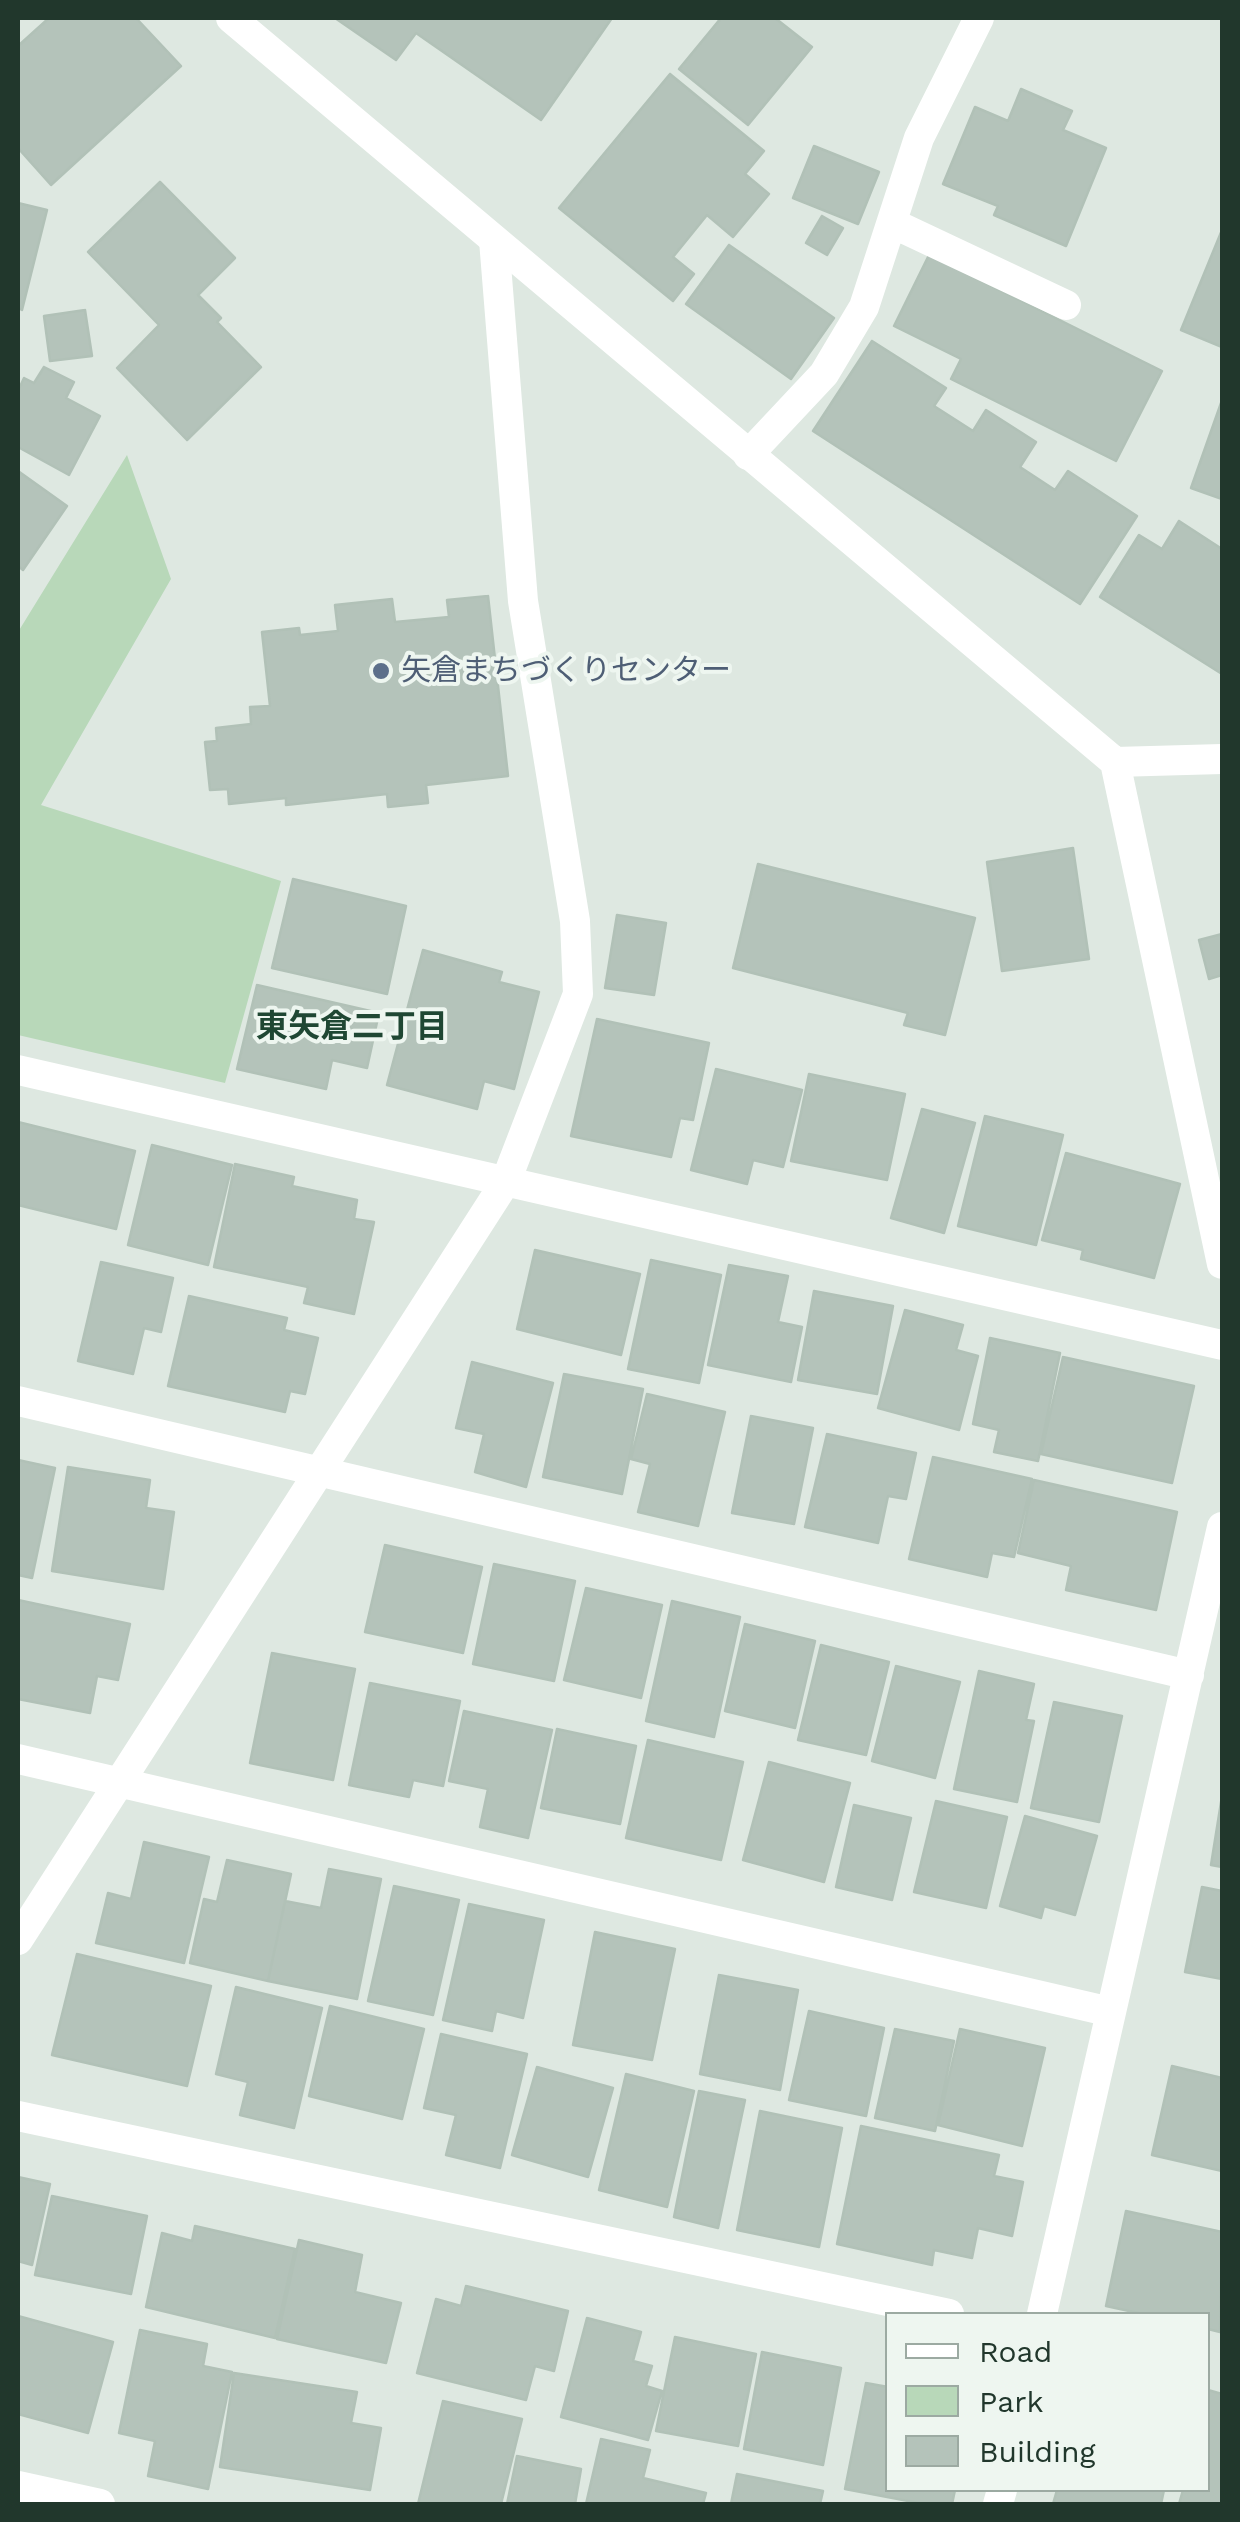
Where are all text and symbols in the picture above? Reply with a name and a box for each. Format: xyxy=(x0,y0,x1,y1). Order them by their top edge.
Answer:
place label: 矢倉まちづくりセンター xyxy=(401,653,731,689)
marker: 矢倉まちづくりセンター xyxy=(370,660,392,682)
district label: 東矢倉二丁目 xyxy=(256,1009,448,1047)
legend xyxy=(885,2312,1210,2492)
text: Road xyxy=(979,2334,1052,2369)
text: Park xyxy=(979,2384,1044,2419)
text: Building xyxy=(979,2434,1096,2469)

